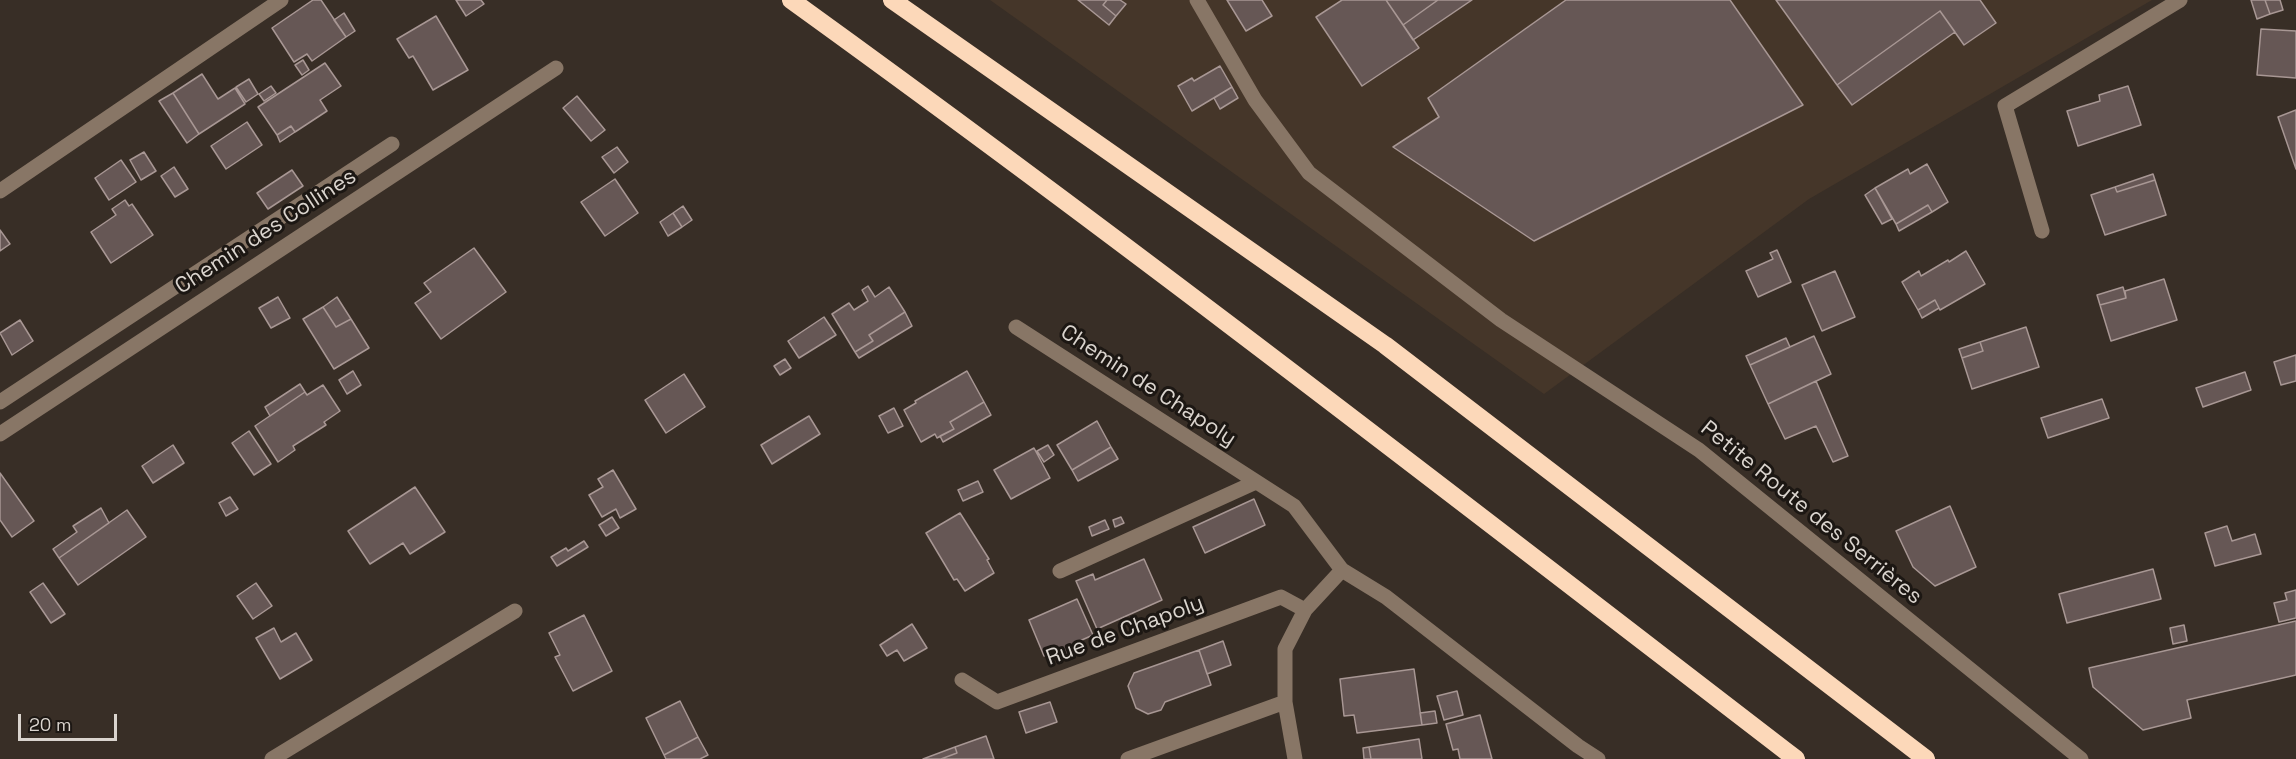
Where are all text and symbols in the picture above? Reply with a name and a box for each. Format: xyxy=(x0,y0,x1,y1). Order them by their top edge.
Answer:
street label: Chemin des Collines xyxy=(171,164,361,300)
street label: Chemin de Chapoly xyxy=(1055,319,1241,453)
street label: Petite Route des Serrières xyxy=(1695,416,1927,610)
street label: Rue de Chapoly xyxy=(1043,590,1207,672)
scale bar xyxy=(21,702,120,740)
text: 20 m xyxy=(29,713,72,736)

